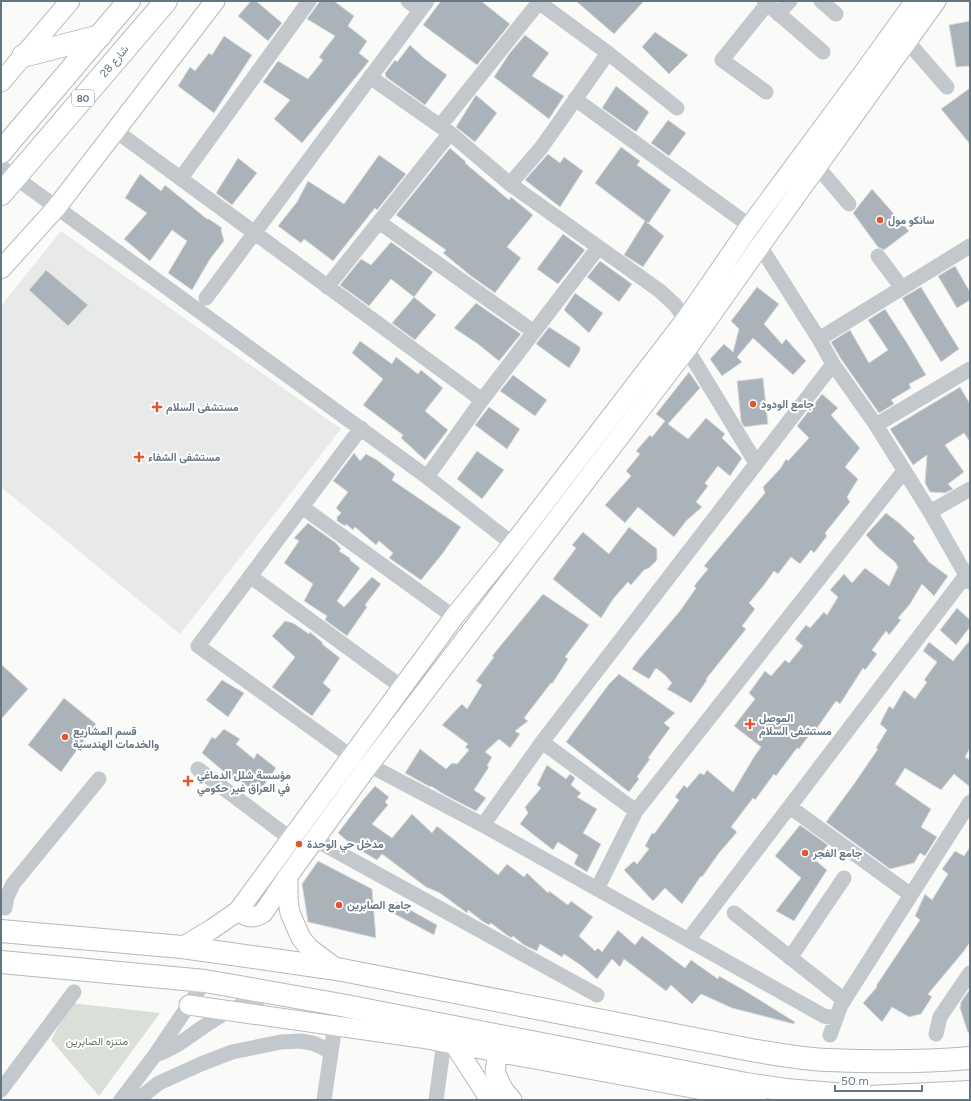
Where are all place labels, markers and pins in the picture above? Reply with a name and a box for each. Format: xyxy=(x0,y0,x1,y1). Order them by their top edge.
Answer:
place label: سانكو مول xyxy=(888,214,935,227)
marker: سانكو مول xyxy=(875,215,885,225)
place label: جامع الودود xyxy=(761,398,815,412)
marker: جامع الودود xyxy=(748,399,758,409)
marker: مستشفى السلام xyxy=(151,401,163,413)
place label: مستشفى السلام xyxy=(166,401,239,415)
marker: مستشفى الشفاء xyxy=(133,451,145,463)
place label: مستشفى الشفاء xyxy=(148,451,221,464)
place label: الموصل مستشفى السلام xyxy=(759,712,832,739)
marker: الموصل مستشفى السلام xyxy=(744,718,756,730)
place label: قسم المشاريع والخدمات الهندسية xyxy=(73,725,159,751)
marker: قسم المشاريع والخدمات الهندسية xyxy=(60,732,70,742)
place label: مؤسسة شلل الدماغي في العراق غير حكومي xyxy=(197,769,291,797)
marker: مؤسسة شلل الدماغي في العراق غير حكومي xyxy=(182,775,194,787)
place label: مدخل حي الوحدة xyxy=(307,838,384,853)
marker: مدخل حي الوحدة xyxy=(294,839,304,849)
place label: جامع الفجر xyxy=(812,847,863,861)
marker: جامع الفجر xyxy=(800,848,810,858)
place label: جامع الصابرين xyxy=(347,899,412,913)
marker: جامع الصابرين xyxy=(334,900,344,910)

